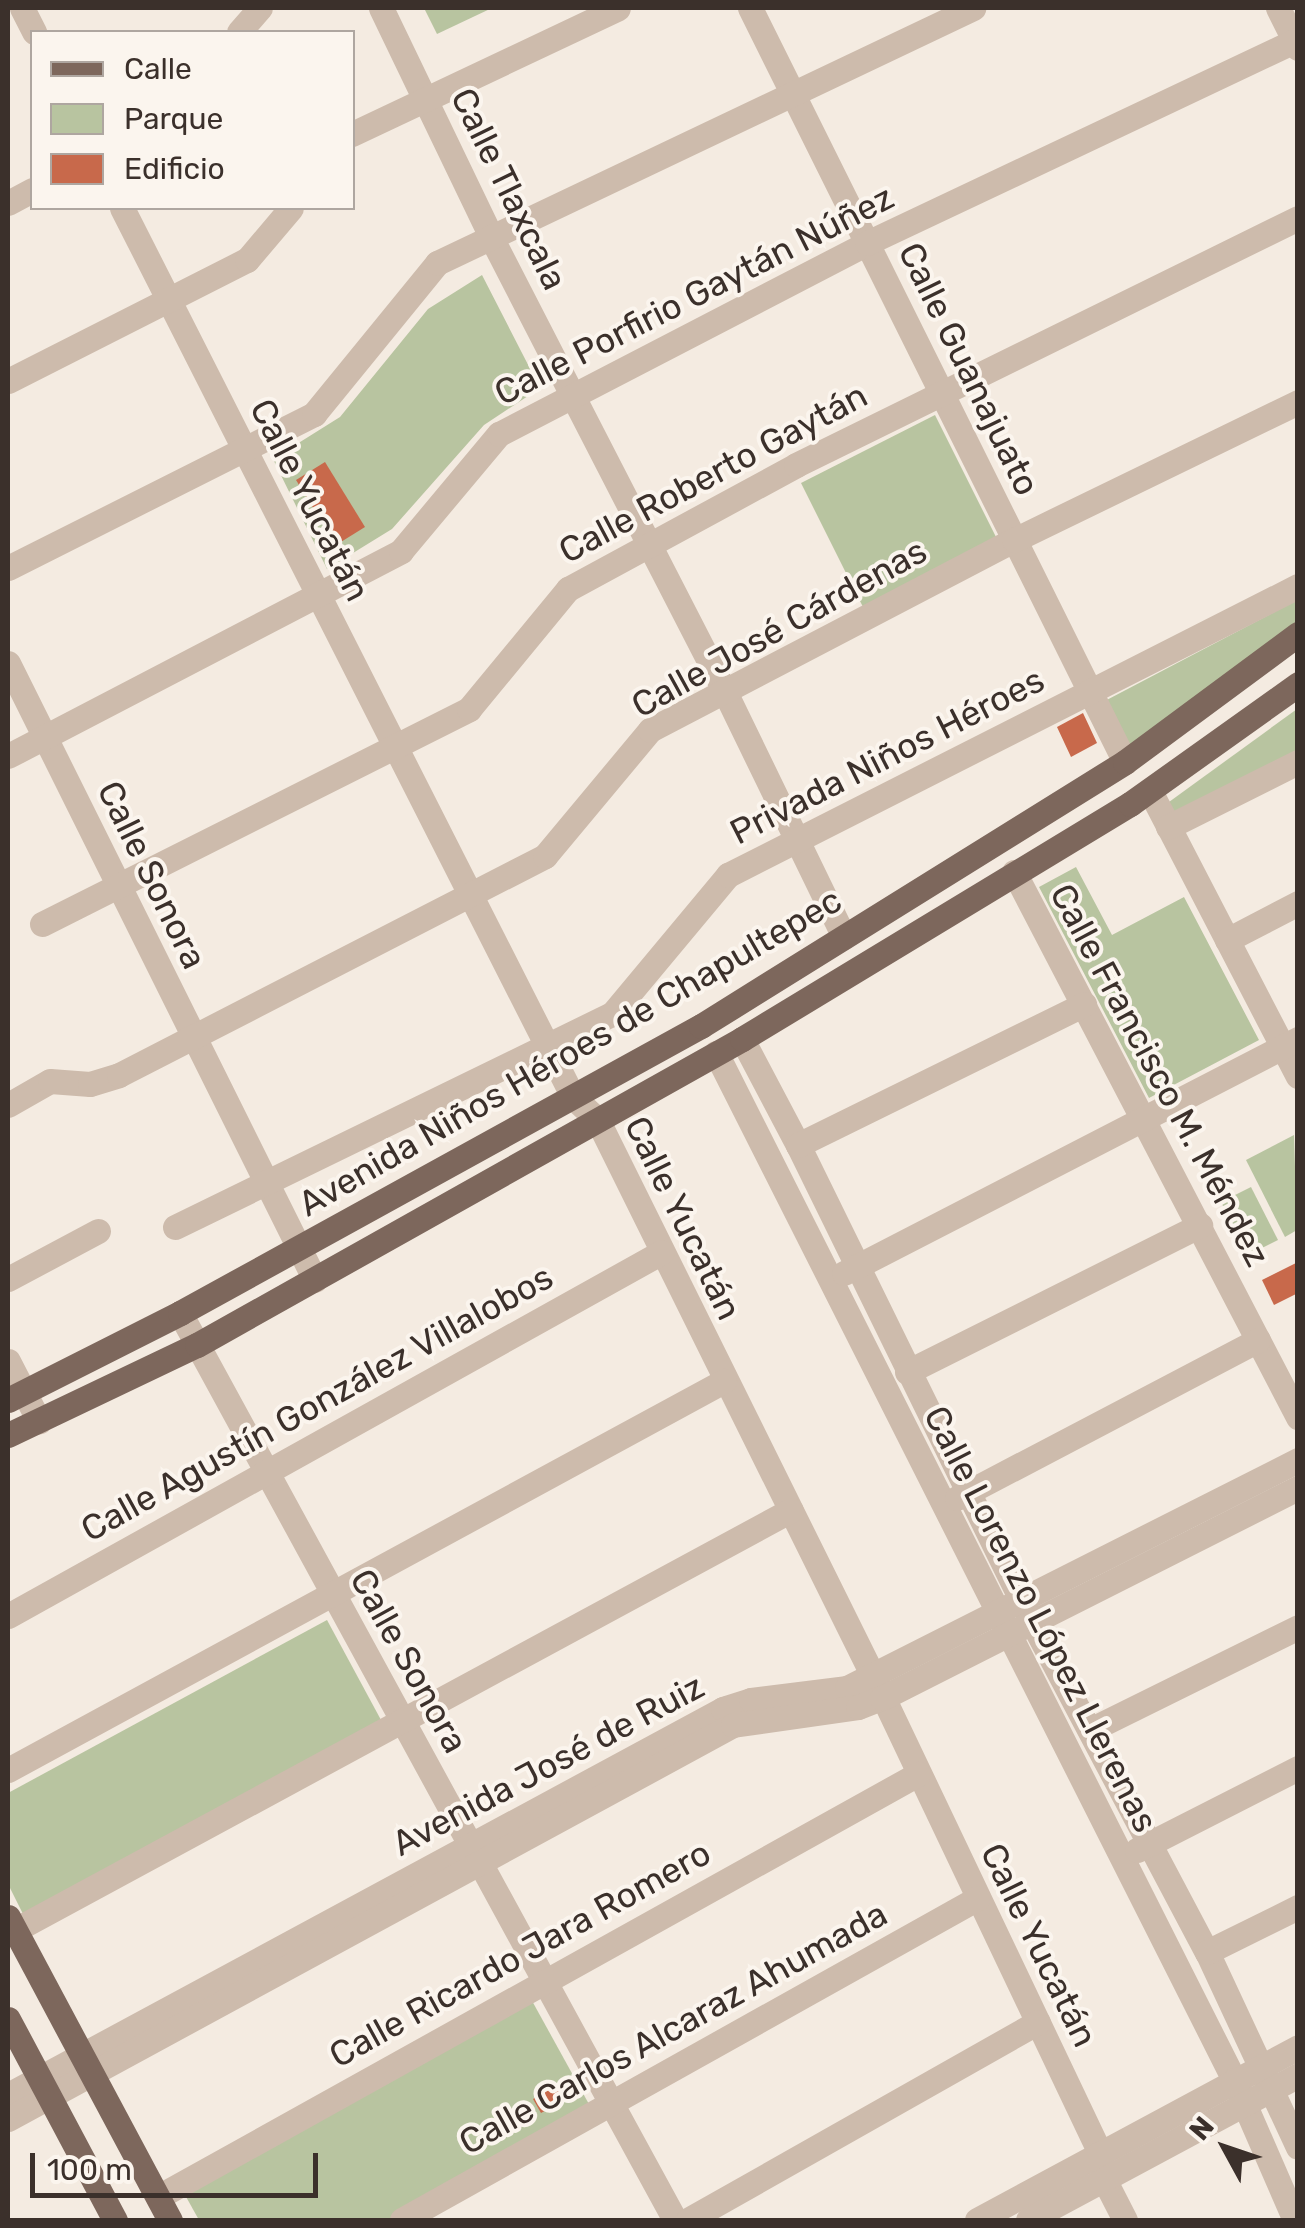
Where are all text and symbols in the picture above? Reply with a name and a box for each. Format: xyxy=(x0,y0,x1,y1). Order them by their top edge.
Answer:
legend xyxy=(30,30,355,210)
text: Calle xyxy=(124,51,192,87)
street label: Calle Tlaxcala xyxy=(442,81,576,297)
text: Parque xyxy=(124,101,223,137)
text: Edificio xyxy=(124,151,225,187)
street label: Calle Porfirio Gaytán Núñez xyxy=(488,176,900,414)
street label: Calle Guanajuato xyxy=(890,236,1048,502)
street label: Calle Roberto Gaytán xyxy=(552,374,874,572)
street label: Calle Yucatán xyxy=(241,392,379,608)
street label: Calle José Cárdenas xyxy=(624,530,934,726)
street label: Privada Niños Héroes xyxy=(723,659,1051,853)
street label: Calle Sonora xyxy=(89,774,215,976)
street label: Calle Francisco M. Méndez xyxy=(1041,877,1279,1273)
street label: Avenida Niños Héroes de Chapultepec xyxy=(291,879,849,1225)
street label: Calle Yucatán xyxy=(615,1109,751,1327)
street label: Calle Agustín González Villalobos xyxy=(73,1255,561,1551)
street label: Calle Lorenzo López Llerenas xyxy=(915,1399,1167,1839)
street label: Calle Sonora xyxy=(341,1562,477,1760)
street label: Avenida José de Ruiz xyxy=(385,1665,711,1865)
street label: Calle Ricardo Jara Romero xyxy=(322,1832,718,2076)
street label: Calle Yucatán xyxy=(971,1836,1107,2054)
street label: Calle Carlos Alcaraz Ahumada xyxy=(451,1892,895,2164)
north arrow xyxy=(1175,2098,1275,2198)
text: N xyxy=(1183,2110,1221,2147)
scale bar xyxy=(35,2133,322,2195)
text: 100 m xyxy=(47,2152,132,2188)

